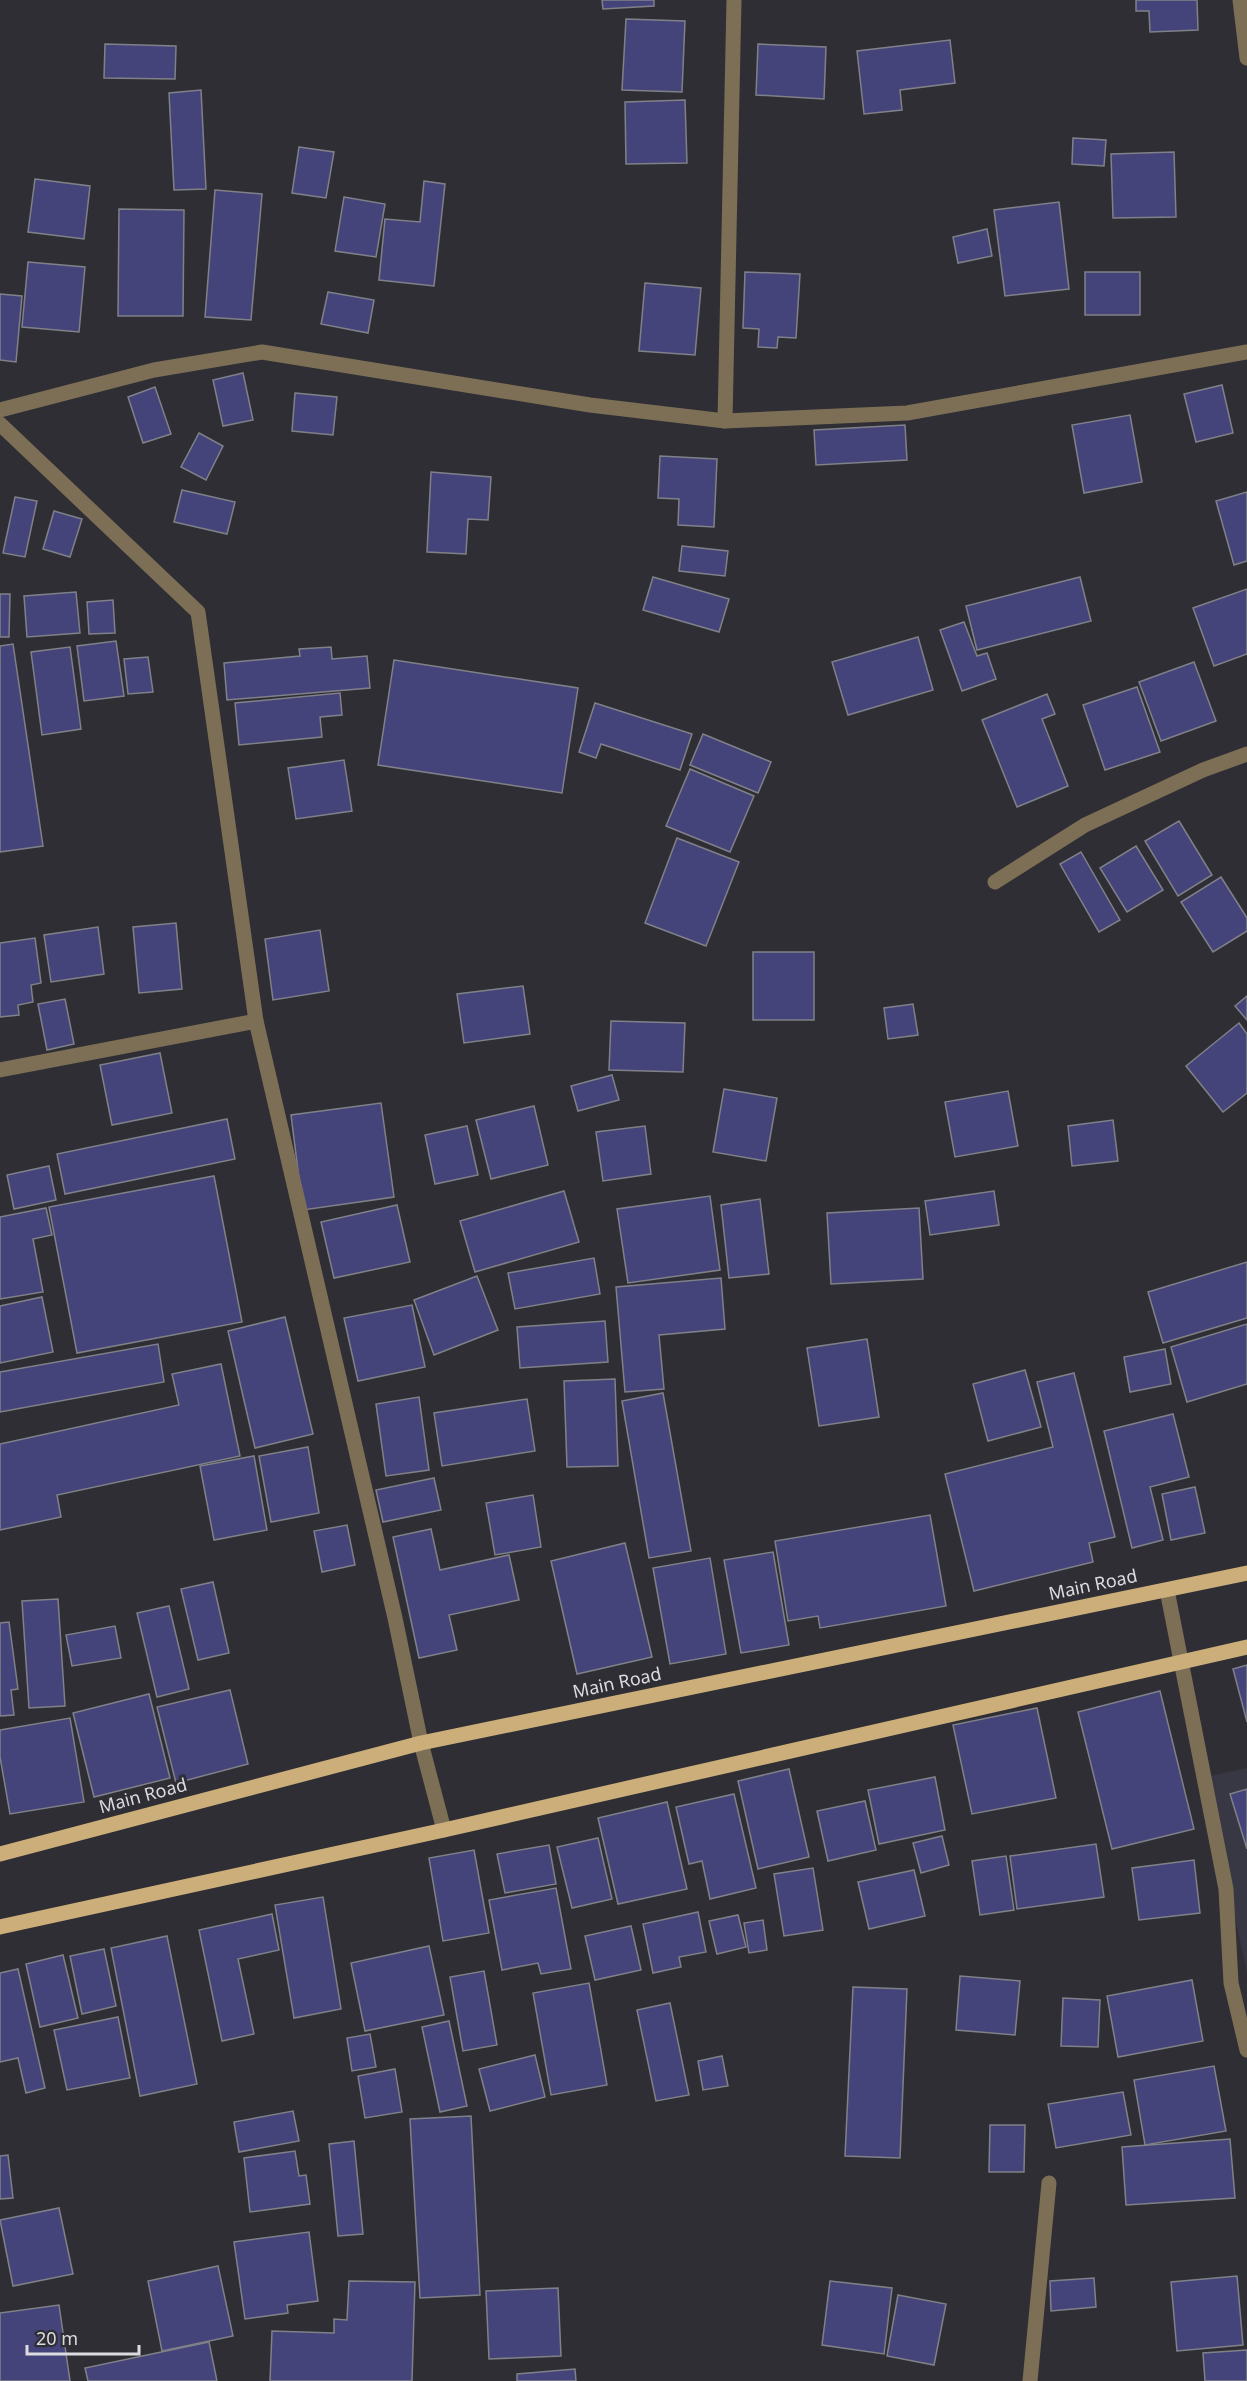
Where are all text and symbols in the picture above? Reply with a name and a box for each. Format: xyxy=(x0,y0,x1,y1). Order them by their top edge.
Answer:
street label: Main Road xyxy=(1046,1563,1139,1605)
street label: Main Road xyxy=(570,1661,663,1703)
street label: Main Road xyxy=(96,1772,189,1818)
scale bar xyxy=(27,2318,140,2356)
text: 20 m xyxy=(36,2326,78,2350)

